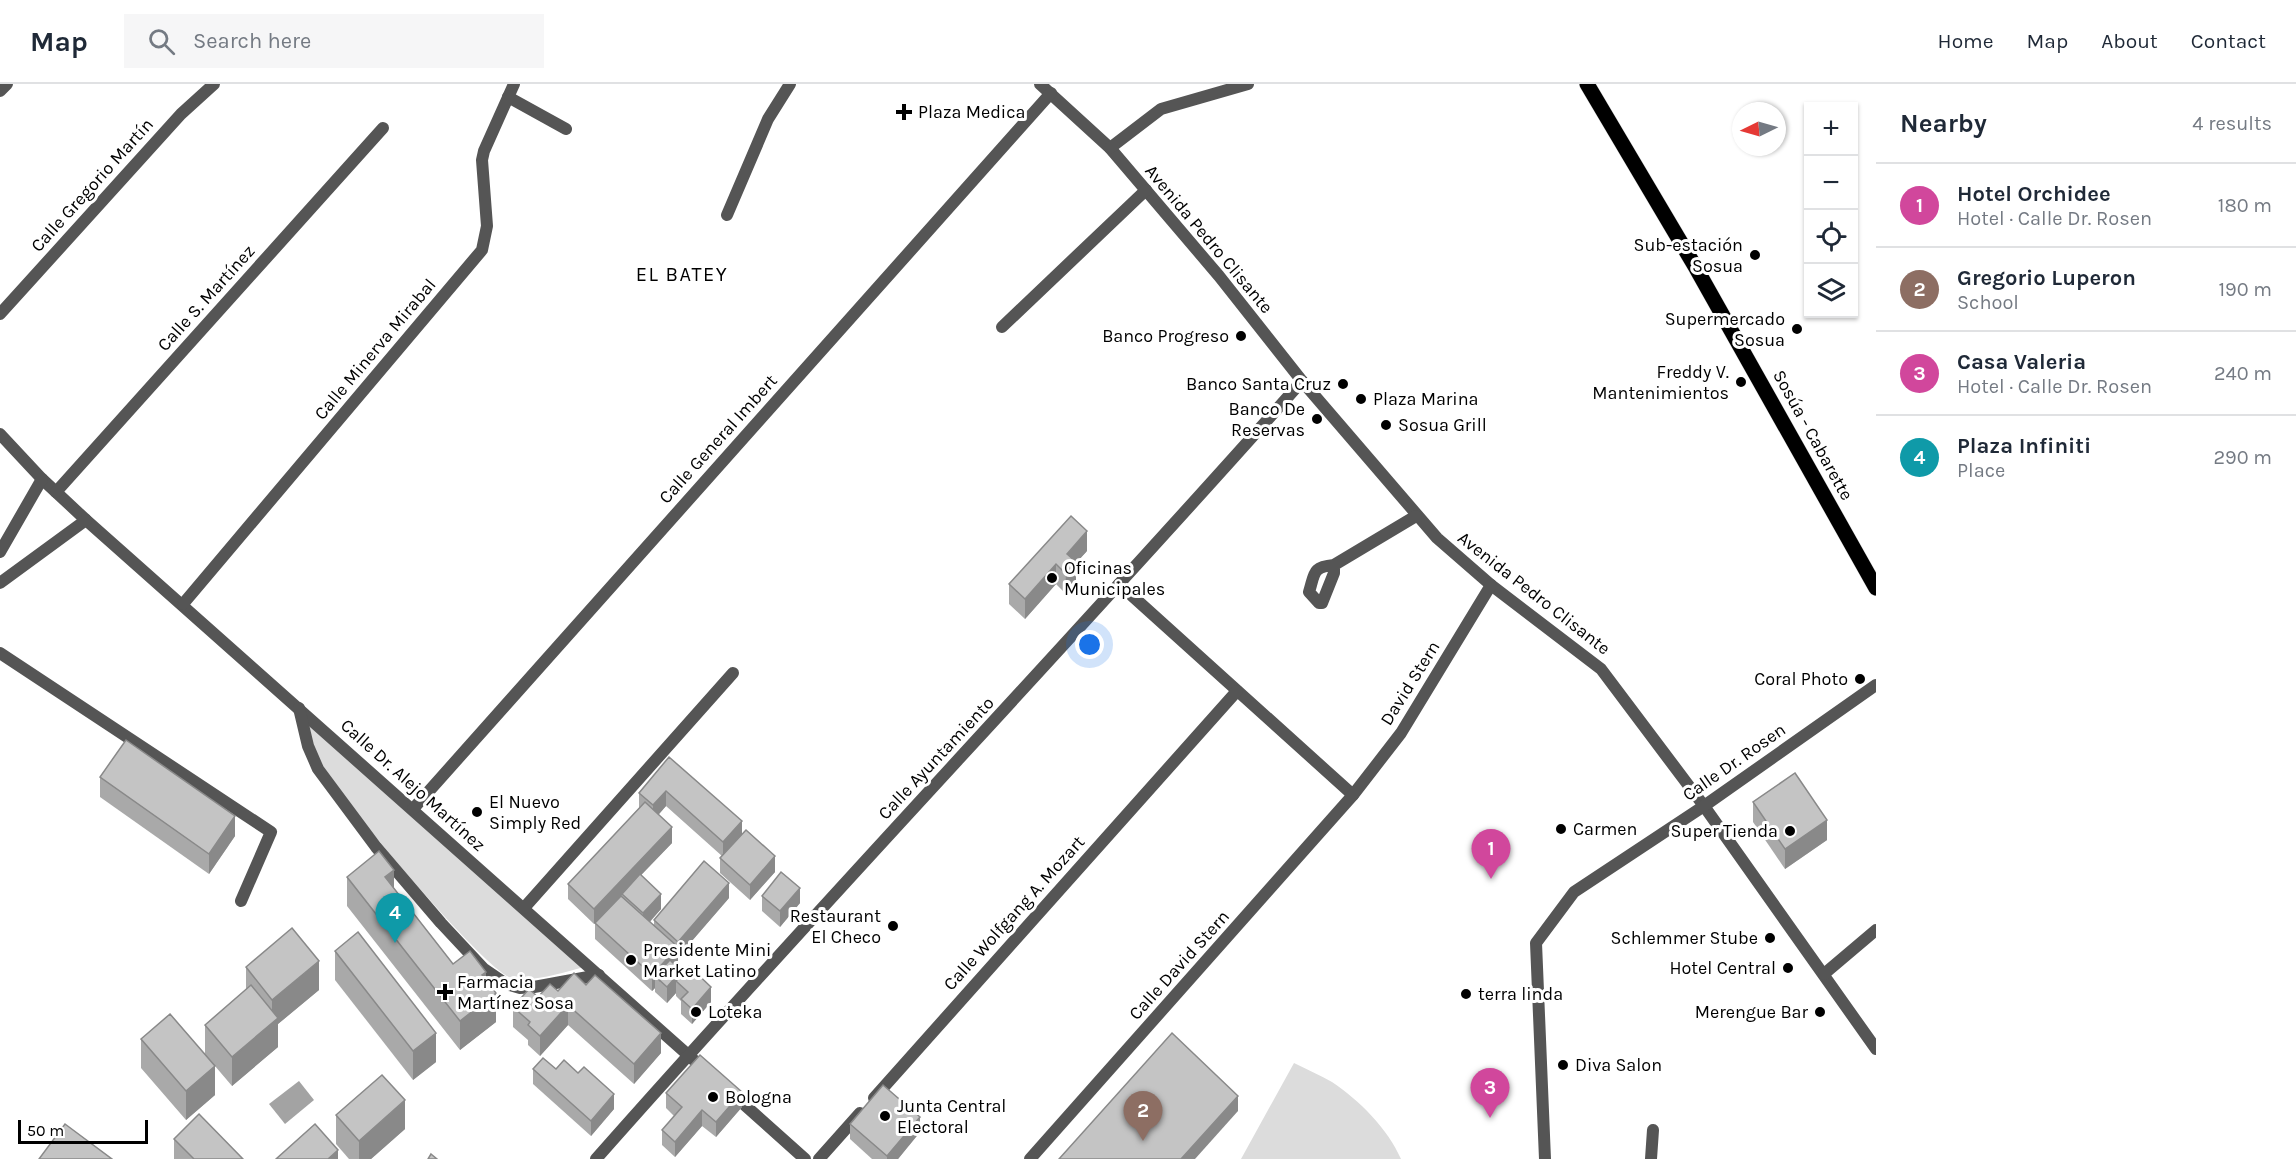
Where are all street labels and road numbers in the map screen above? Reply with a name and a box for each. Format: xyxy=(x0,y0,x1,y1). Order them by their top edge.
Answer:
street label: Calle Gregorio Martín xyxy=(26,114,158,256)
street label: Avenida Pedro Clisante xyxy=(1140,160,1278,318)
street label: Calle S. Martínez xyxy=(153,240,259,356)
street label: Calle Minerva Mirabal xyxy=(309,274,441,424)
street label: Sosúa - Cabarette xyxy=(1768,366,1858,504)
street label: Calle General Imbert xyxy=(654,370,782,508)
street label: Avenida Pedro Clisante xyxy=(1453,527,1615,659)
street label: David Stern xyxy=(1375,637,1445,729)
street label: Calle Ayuntamiento xyxy=(873,692,999,824)
street label: Calle Dr. Alejo Martínez xyxy=(336,714,490,856)
street label: Calle Dr. Rosen xyxy=(1678,718,1790,806)
street label: Calle Wolfgang A. Mozart xyxy=(939,831,1089,995)
street label: Calle David Stern xyxy=(1124,906,1234,1024)

